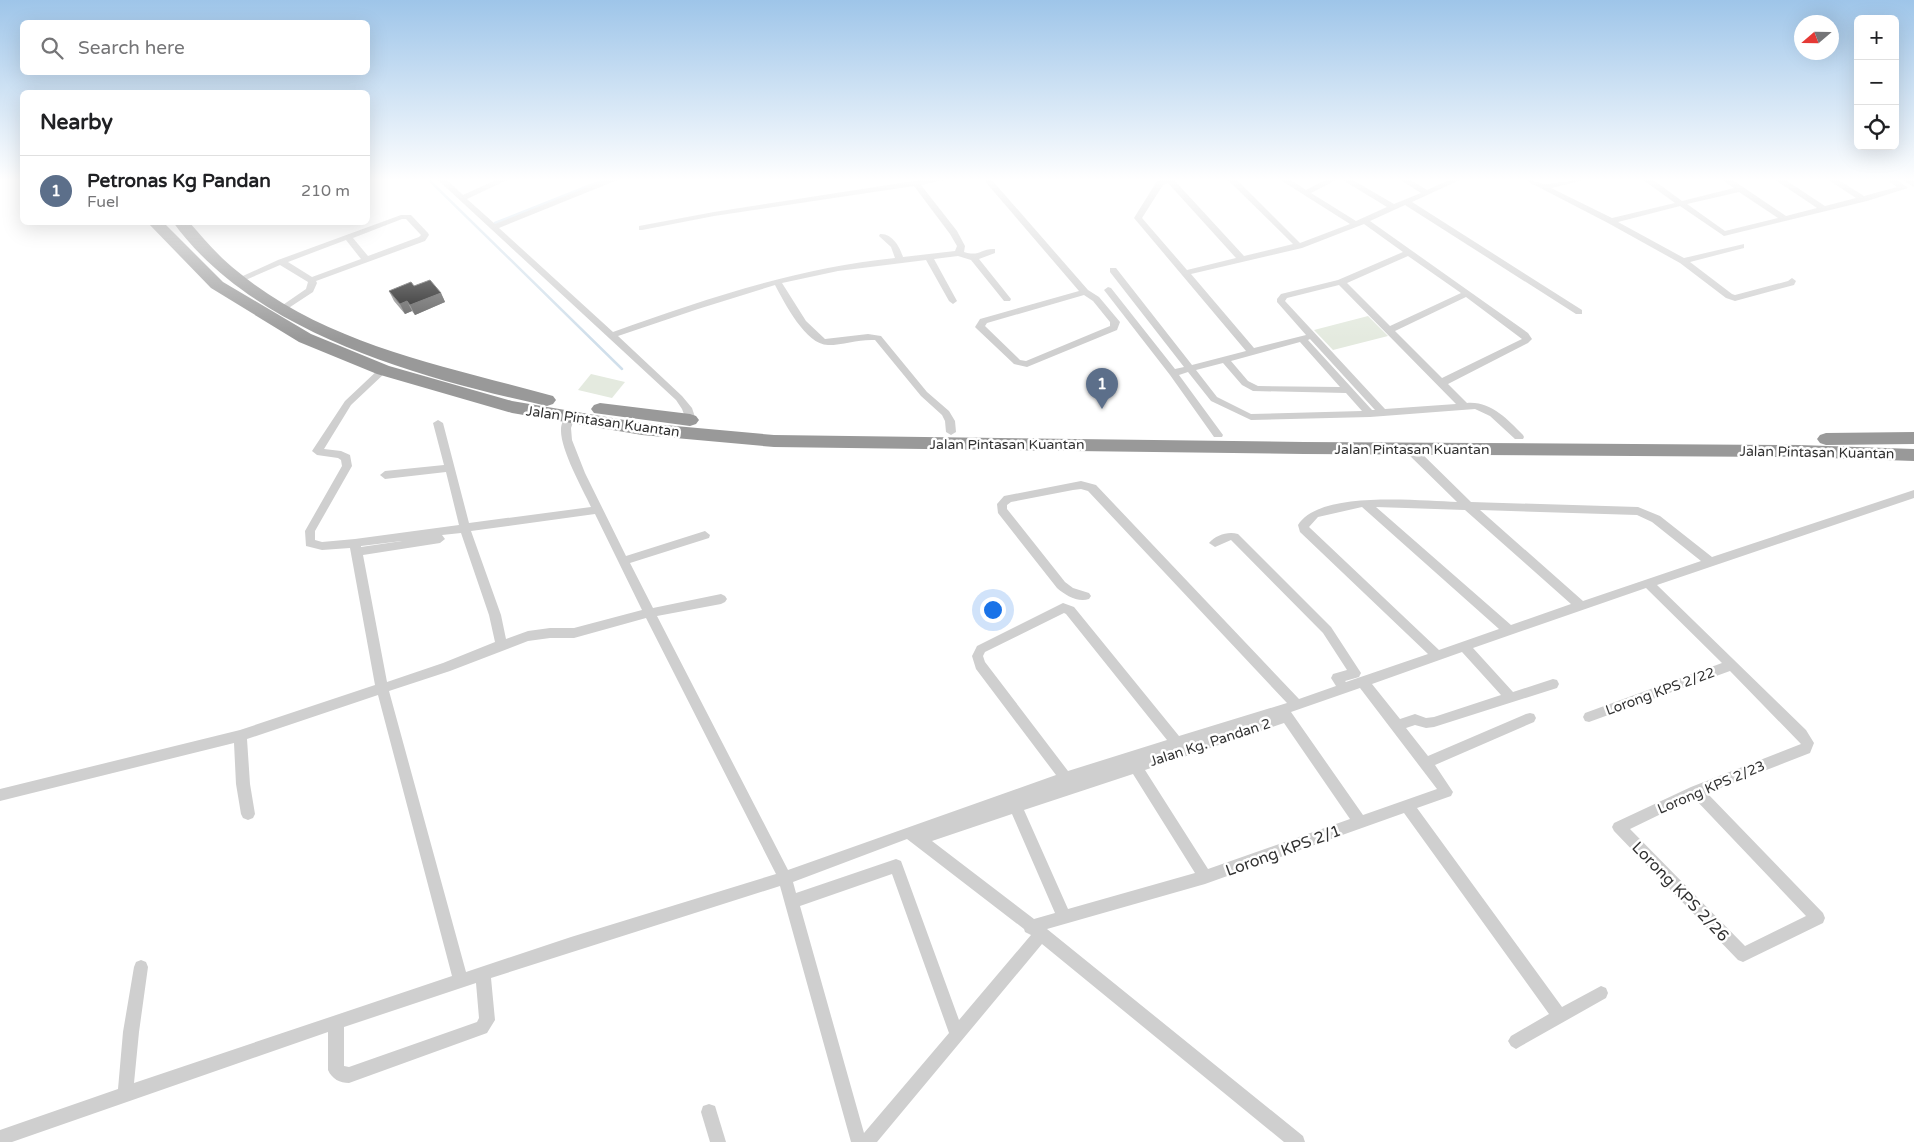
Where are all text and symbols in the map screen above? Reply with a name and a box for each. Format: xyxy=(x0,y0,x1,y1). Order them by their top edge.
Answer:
north arrow xyxy=(1794,15,1839,60)
map controls xyxy=(1854,15,1899,150)
button: + xyxy=(1854,15,1899,60)
search box xyxy=(20,20,370,75)
icon: search xyxy=(38,34,66,62)
text: Search here xyxy=(78,37,185,59)
button: − xyxy=(1854,60,1899,105)
button: locate xyxy=(1854,105,1899,150)
text: Nearby xyxy=(40,110,113,135)
text: Petronas Kg Pandan xyxy=(87,170,271,192)
text: 1 xyxy=(51,181,61,201)
text: 210 m xyxy=(301,181,350,201)
text: Fuel xyxy=(87,192,119,212)
pin: 1 xyxy=(1086,368,1118,409)
street label: Jalan Pintasan Kuantan xyxy=(525,402,681,441)
street label: Jalan Pintasan Kuantan xyxy=(930,436,1084,453)
street label: Jalan Pintasan Kuantan xyxy=(1335,441,1489,458)
street label: Jalan Pintasan Kuantan xyxy=(1739,443,1895,462)
your location xyxy=(980,597,1006,623)
street label: Lorong KPS 2/22 xyxy=(1603,664,1717,719)
street label: Jalan Kg. Pandan 2 xyxy=(1147,715,1273,770)
street label: Lorong KPS 2/23 xyxy=(1655,757,1767,818)
street label: Lorong KPS 2/1 xyxy=(1223,821,1344,881)
street label: Lorong KPS 2/26 xyxy=(1627,838,1733,946)

